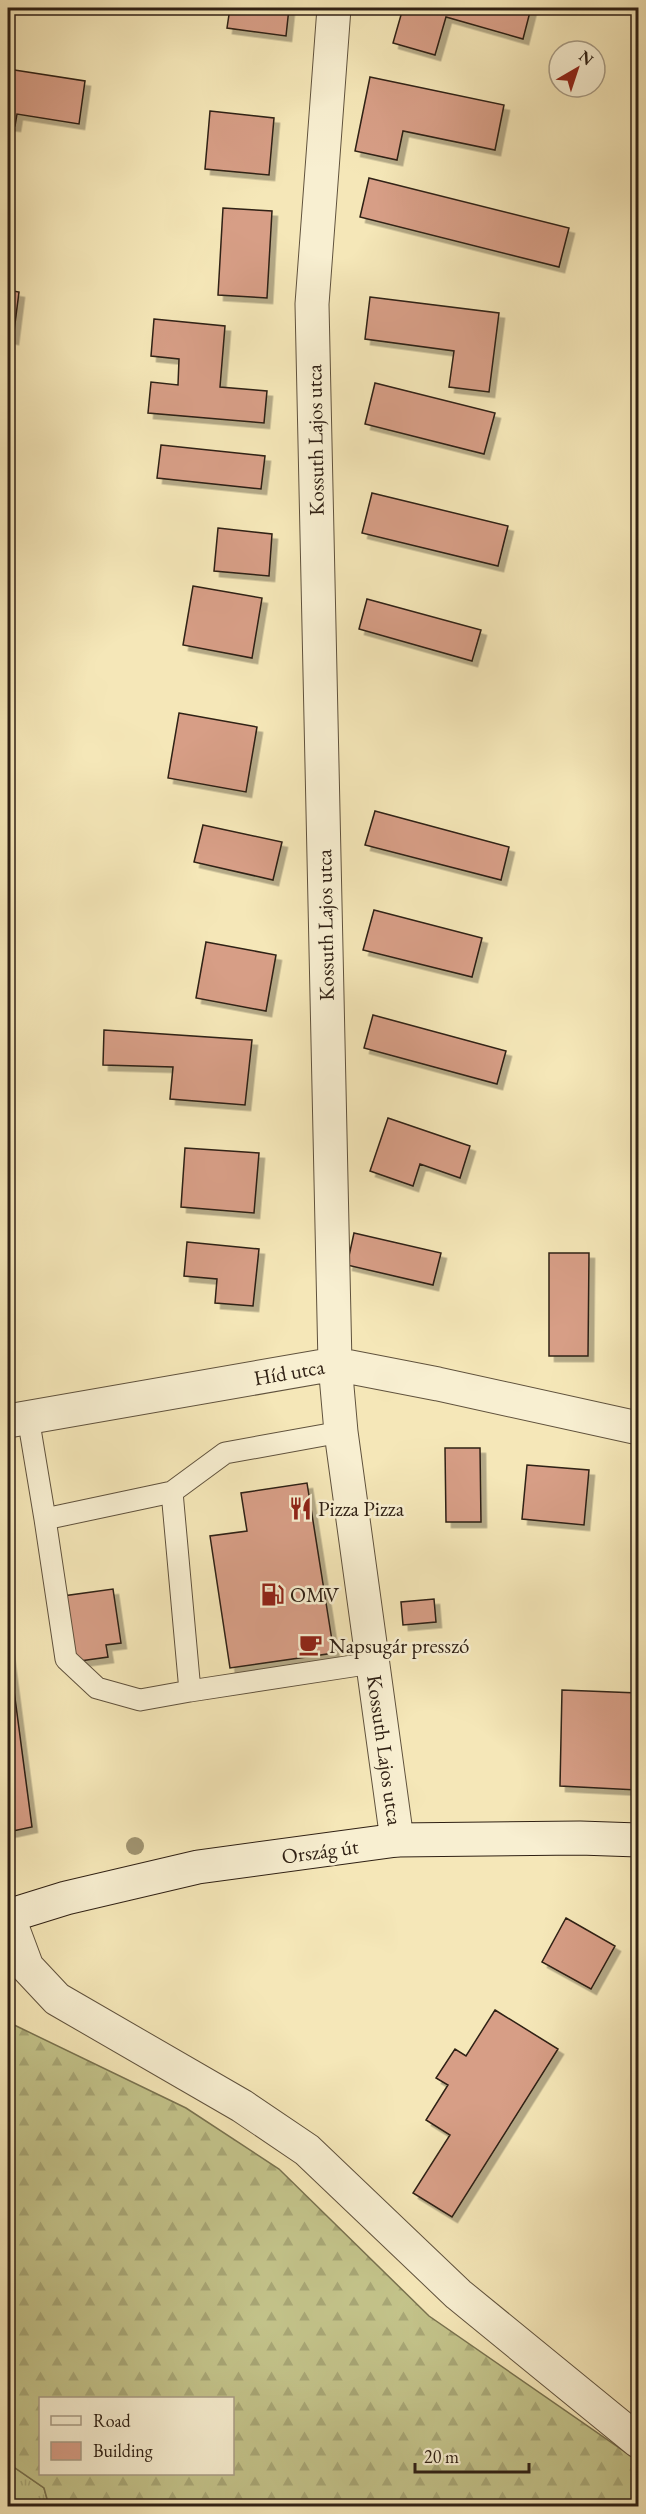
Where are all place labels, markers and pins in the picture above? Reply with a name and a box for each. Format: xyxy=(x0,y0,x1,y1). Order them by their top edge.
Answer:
restaurant icon: Pizza Pizza xyxy=(287,1495,313,1521)
place label: Pizza Pizza xyxy=(318,1495,405,1522)
fuel station icon: OMV xyxy=(259,1581,285,1607)
place label: OMV xyxy=(290,1581,340,1608)
cafe icon: Napsugár presszó xyxy=(298,1632,324,1658)
place label: Napsugár presszó xyxy=(329,1632,469,1659)

